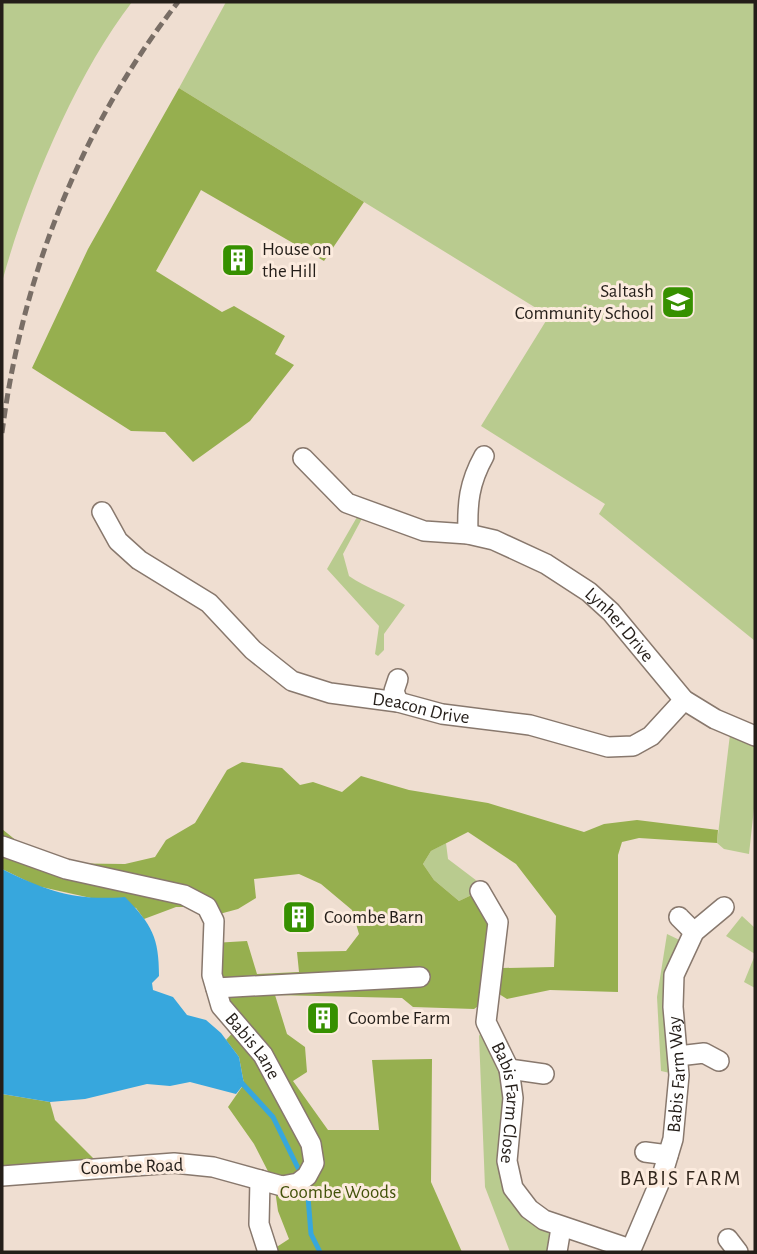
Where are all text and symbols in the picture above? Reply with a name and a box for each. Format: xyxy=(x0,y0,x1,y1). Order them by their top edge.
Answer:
place label: House on the Hill xyxy=(262,240,332,281)
building icon: House on the Hill xyxy=(219,241,257,279)
place label: Saltash Community School xyxy=(515,282,654,323)
school or university icon: Saltash Community School xyxy=(659,283,697,321)
street label: Lynher Drive xyxy=(581,584,658,665)
street label: Deacon Drive xyxy=(371,689,471,727)
building icon: Coombe Barn xyxy=(280,898,318,936)
place label: Coombe Barn xyxy=(324,908,424,927)
building icon: Coombe Farm xyxy=(304,999,342,1037)
street label: Babis Lane xyxy=(222,1009,284,1082)
place label: Coombe Farm xyxy=(348,1009,450,1028)
street label: Babis Farm Way xyxy=(664,1015,689,1133)
street label: Babis Farm Close xyxy=(488,1039,523,1164)
street label: Coombe Road xyxy=(80,1156,184,1178)
district label: BABIS FARM xyxy=(620,1168,742,1189)
park label: Coombe Woods xyxy=(280,1183,396,1202)

